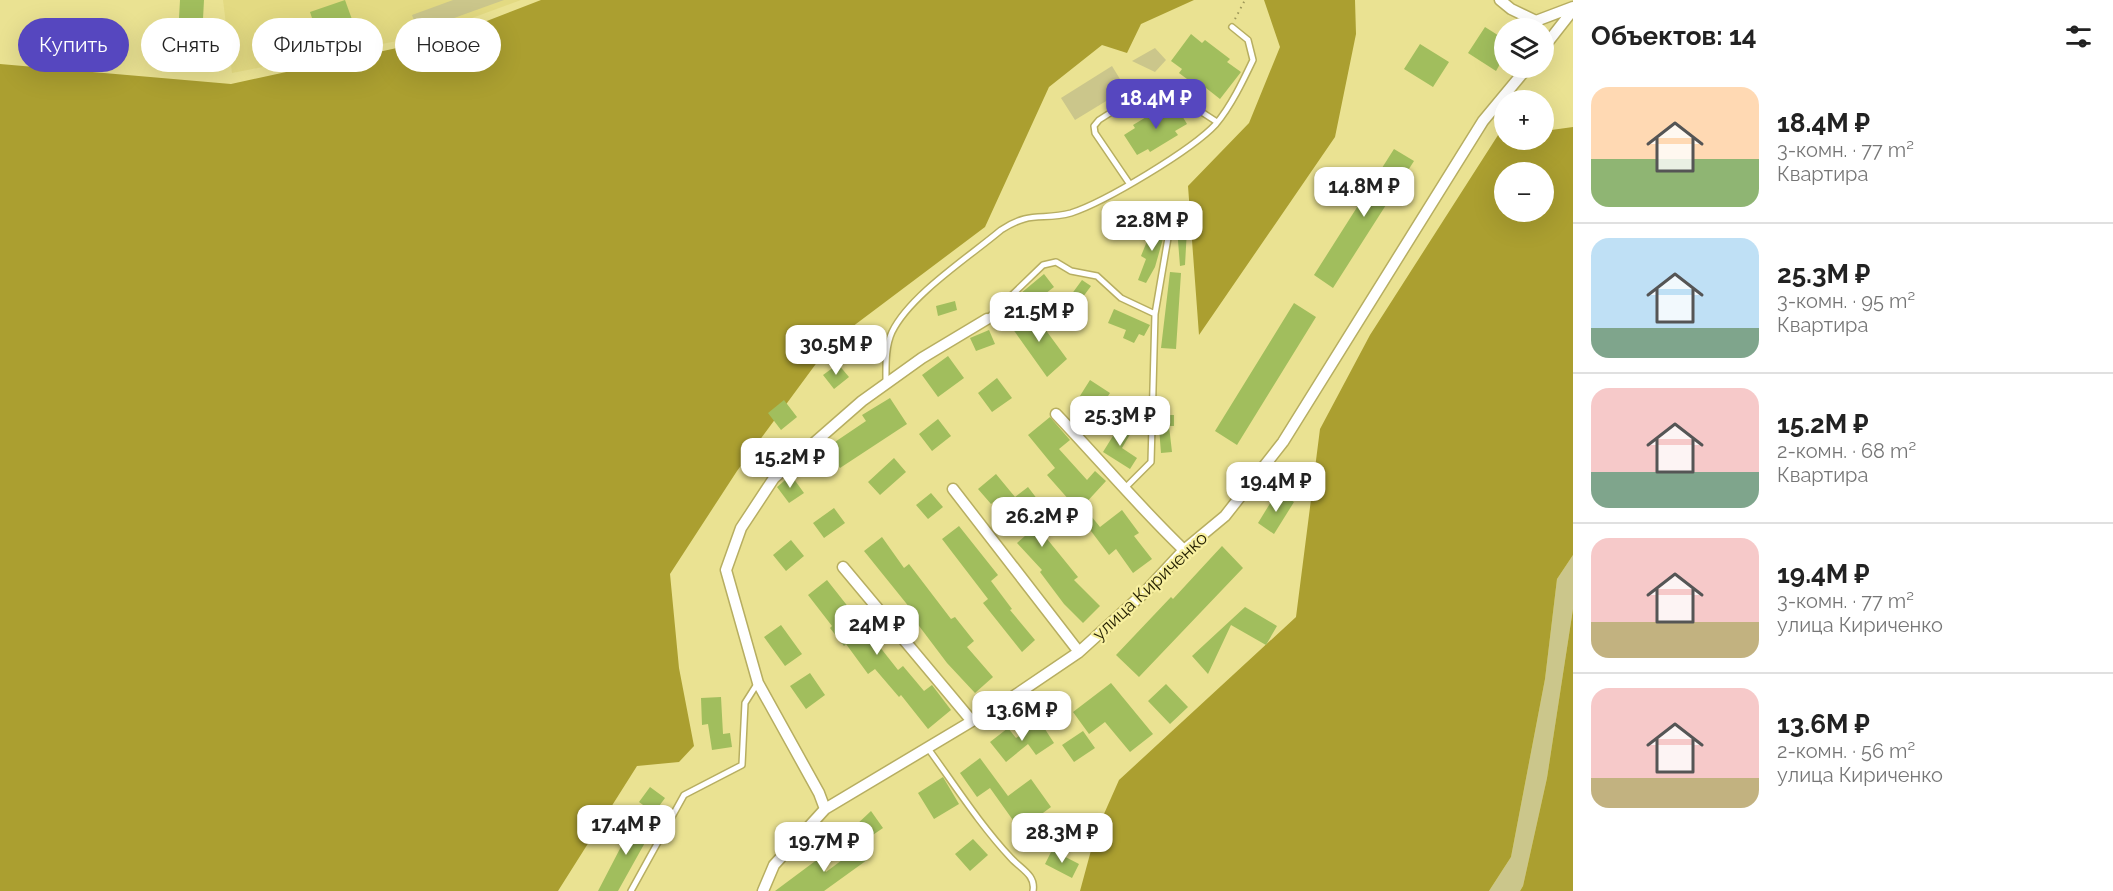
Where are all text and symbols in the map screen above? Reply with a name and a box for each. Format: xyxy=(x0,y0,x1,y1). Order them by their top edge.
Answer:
chip: Купить xyxy=(18,18,129,72)
chip: Снять xyxy=(141,18,240,72)
chip: Фильтры xyxy=(252,18,383,72)
chip: Новое xyxy=(395,18,501,72)
map controls xyxy=(1494,18,1554,222)
button: layers xyxy=(1494,18,1554,78)
icon: filters xyxy=(2062,20,2095,53)
text: Объектов: 14 xyxy=(1591,21,1757,51)
pin: 18.4M ₽ xyxy=(1101,79,1211,130)
text: 18.4M ₽ xyxy=(1120,86,1192,110)
button: + xyxy=(1494,90,1554,150)
text: 18.4M ₽ xyxy=(1777,108,1870,138)
icon: home xyxy=(1639,111,1711,183)
text: 3-комн. · 77 m² xyxy=(1777,138,1914,162)
button: − xyxy=(1494,162,1554,222)
text: Квартира xyxy=(1777,162,1868,186)
pin: 14.8M ₽ xyxy=(1309,167,1419,218)
text: 14.8M ₽ xyxy=(1328,174,1400,198)
pin: 22.8M ₽ xyxy=(1097,201,1207,252)
text: 22.8M ₽ xyxy=(1116,208,1188,232)
text: 25.3M ₽ xyxy=(1777,259,1870,289)
icon: home xyxy=(1639,262,1711,334)
text: 3-комн. · 95 m² xyxy=(1777,289,1915,313)
pin: 21.5M ₽ xyxy=(984,292,1094,343)
text: 21.5M ₽ xyxy=(1004,299,1074,323)
text: Квартира xyxy=(1777,313,1868,337)
pin: 30.5M ₽ xyxy=(781,325,891,376)
text: 30.5M ₽ xyxy=(800,332,872,356)
pin: 25.3M ₽ xyxy=(1065,396,1175,447)
text: 25.3M ₽ xyxy=(1084,403,1156,427)
text: 15.2M ₽ xyxy=(1777,409,1869,439)
icon: home xyxy=(1639,412,1711,484)
pin: 15.2M ₽ xyxy=(735,438,845,489)
text: 2-комн. · 68 m² xyxy=(1777,439,1916,463)
text: 15.2M ₽ xyxy=(755,445,825,469)
pin: 19.4M ₽ xyxy=(1221,462,1331,513)
text: Квартира xyxy=(1777,463,1868,487)
text: 19.4M ₽ xyxy=(1240,469,1312,493)
pin: 26.2M ₽ xyxy=(987,497,1097,548)
text: 26.2M ₽ xyxy=(1006,504,1078,528)
street label: улица Кириченко xyxy=(1088,527,1212,644)
text: 19.4M ₽ xyxy=(1777,559,1870,589)
icon: home xyxy=(1639,562,1711,634)
text: 3-комн. · 77 m² xyxy=(1777,589,1914,613)
pin: 24M ₽ xyxy=(835,605,919,656)
text: 24M ₽ xyxy=(849,612,905,636)
text: улица Кириченко xyxy=(1777,613,1943,637)
pin: 13.6M ₽ xyxy=(967,691,1077,742)
text: 13.6M ₽ xyxy=(986,698,1058,722)
text: 13.6M ₽ xyxy=(1777,709,1870,739)
icon: home xyxy=(1639,712,1711,784)
text: 2-комн. · 56 m² xyxy=(1777,739,1915,763)
text: улица Кириченко xyxy=(1777,763,1943,787)
pin: 17.4M ₽ xyxy=(571,805,681,856)
text: 17.4M ₽ xyxy=(591,812,661,836)
pin: 28.3M ₽ xyxy=(1007,813,1117,864)
text: 28.3M ₽ xyxy=(1026,820,1098,844)
pin: 19.7M ₽ xyxy=(769,822,879,873)
text: 19.7M ₽ xyxy=(789,829,859,853)

